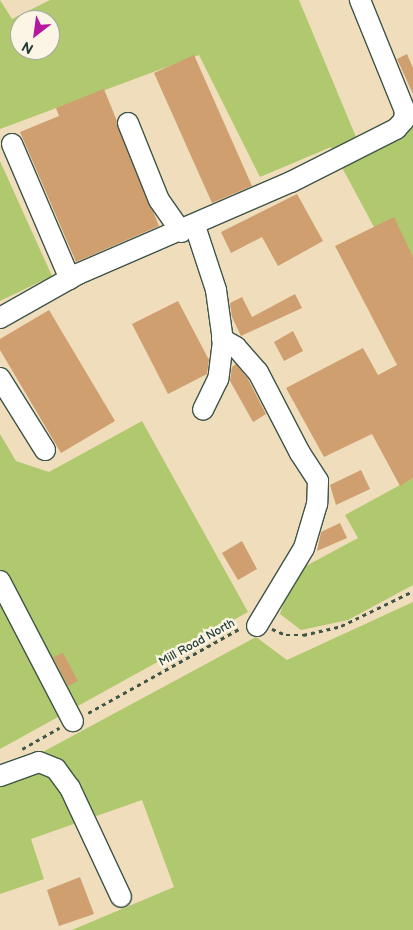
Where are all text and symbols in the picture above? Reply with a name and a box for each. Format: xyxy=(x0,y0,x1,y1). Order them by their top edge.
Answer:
north arrow xyxy=(10,10,60,60)
text: N xyxy=(19,38,37,58)
street label: Mill Road North xyxy=(156,616,238,670)

